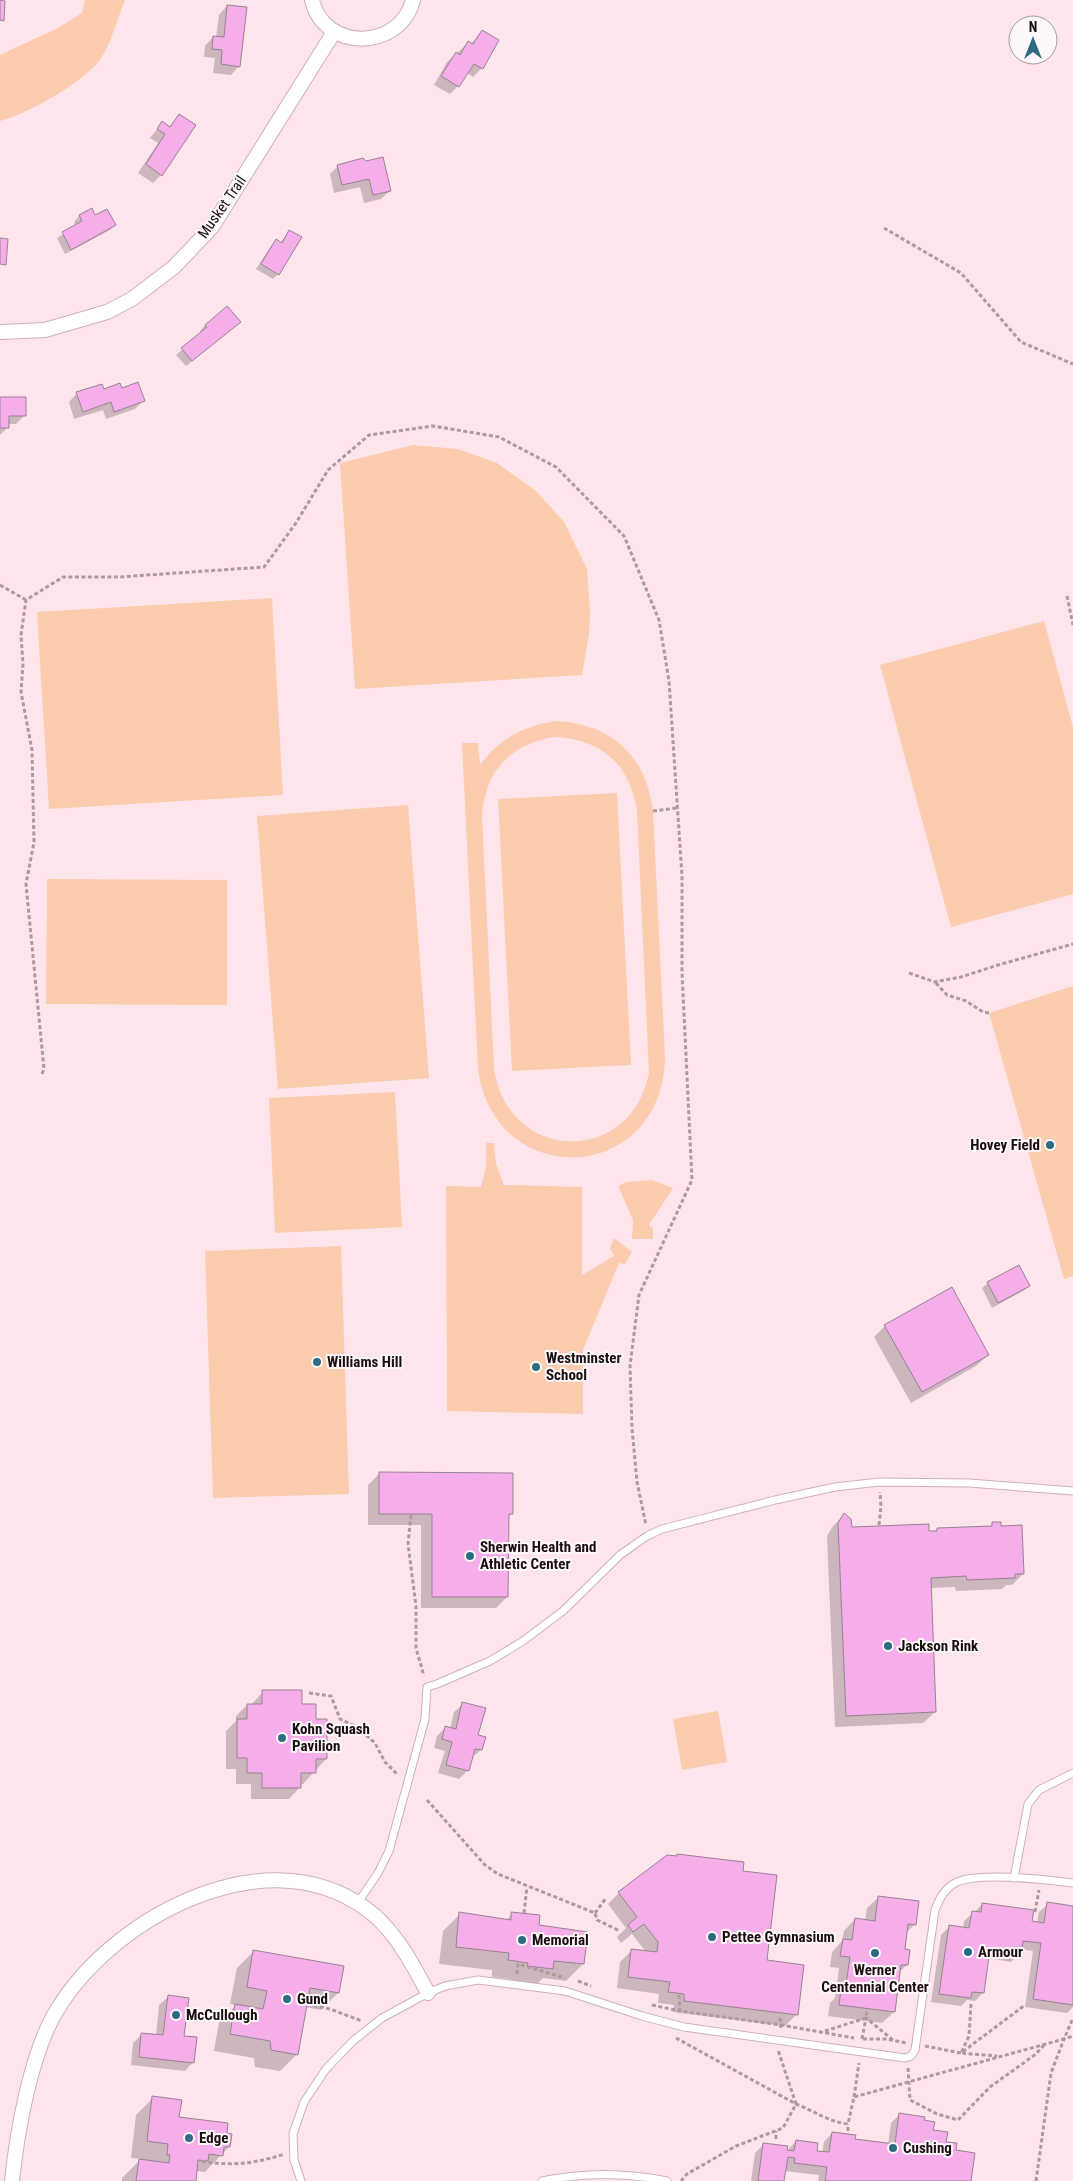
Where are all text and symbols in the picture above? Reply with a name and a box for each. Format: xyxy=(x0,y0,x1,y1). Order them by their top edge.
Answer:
north arrow xyxy=(1008,15,1058,65)
text: N xyxy=(1029,19,1037,35)
street label: Musket Trail xyxy=(194,172,250,242)
place label: Hovey Field xyxy=(970,1136,1040,1154)
marker: Hovey Field xyxy=(1044,1139,1056,1151)
place label: Westminster School xyxy=(546,1349,621,1384)
place label: Williams Hill xyxy=(327,1353,402,1371)
marker: Williams Hill xyxy=(311,1356,323,1368)
marker: Westminster School xyxy=(530,1361,542,1373)
place label: Sherwin Health and Athletic Center xyxy=(480,1538,596,1573)
marker: Sherwin Health and Athletic Center xyxy=(464,1550,476,1562)
place label: Jackson Rink xyxy=(898,1637,979,1655)
marker: Jackson Rink xyxy=(882,1640,894,1652)
place label: Kohn Squash Pavilion xyxy=(292,1720,370,1755)
marker: Kohn Squash Pavilion xyxy=(276,1732,288,1744)
place label: Pettee Gymnasium xyxy=(722,1928,835,1946)
place label: Memorial xyxy=(532,1931,589,1949)
marker: Pettee Gymnasium xyxy=(706,1931,718,1943)
marker: Memorial xyxy=(516,1934,528,1946)
place label: Armour xyxy=(978,1943,1023,1961)
marker: Armour xyxy=(962,1946,974,1958)
marker: Werner Centennial Center xyxy=(869,1947,881,1959)
place label: Werner Centennial Center xyxy=(821,1961,929,1996)
place label: Gund xyxy=(297,1990,328,2008)
marker: Gund xyxy=(281,1993,293,2005)
place label: McCullough xyxy=(186,2006,258,2024)
marker: McCullough xyxy=(170,2009,182,2021)
place label: Edge xyxy=(199,2129,228,2147)
marker: Edge xyxy=(183,2132,195,2144)
place label: Cushing xyxy=(903,2139,952,2157)
marker: Cushing xyxy=(887,2142,899,2154)

